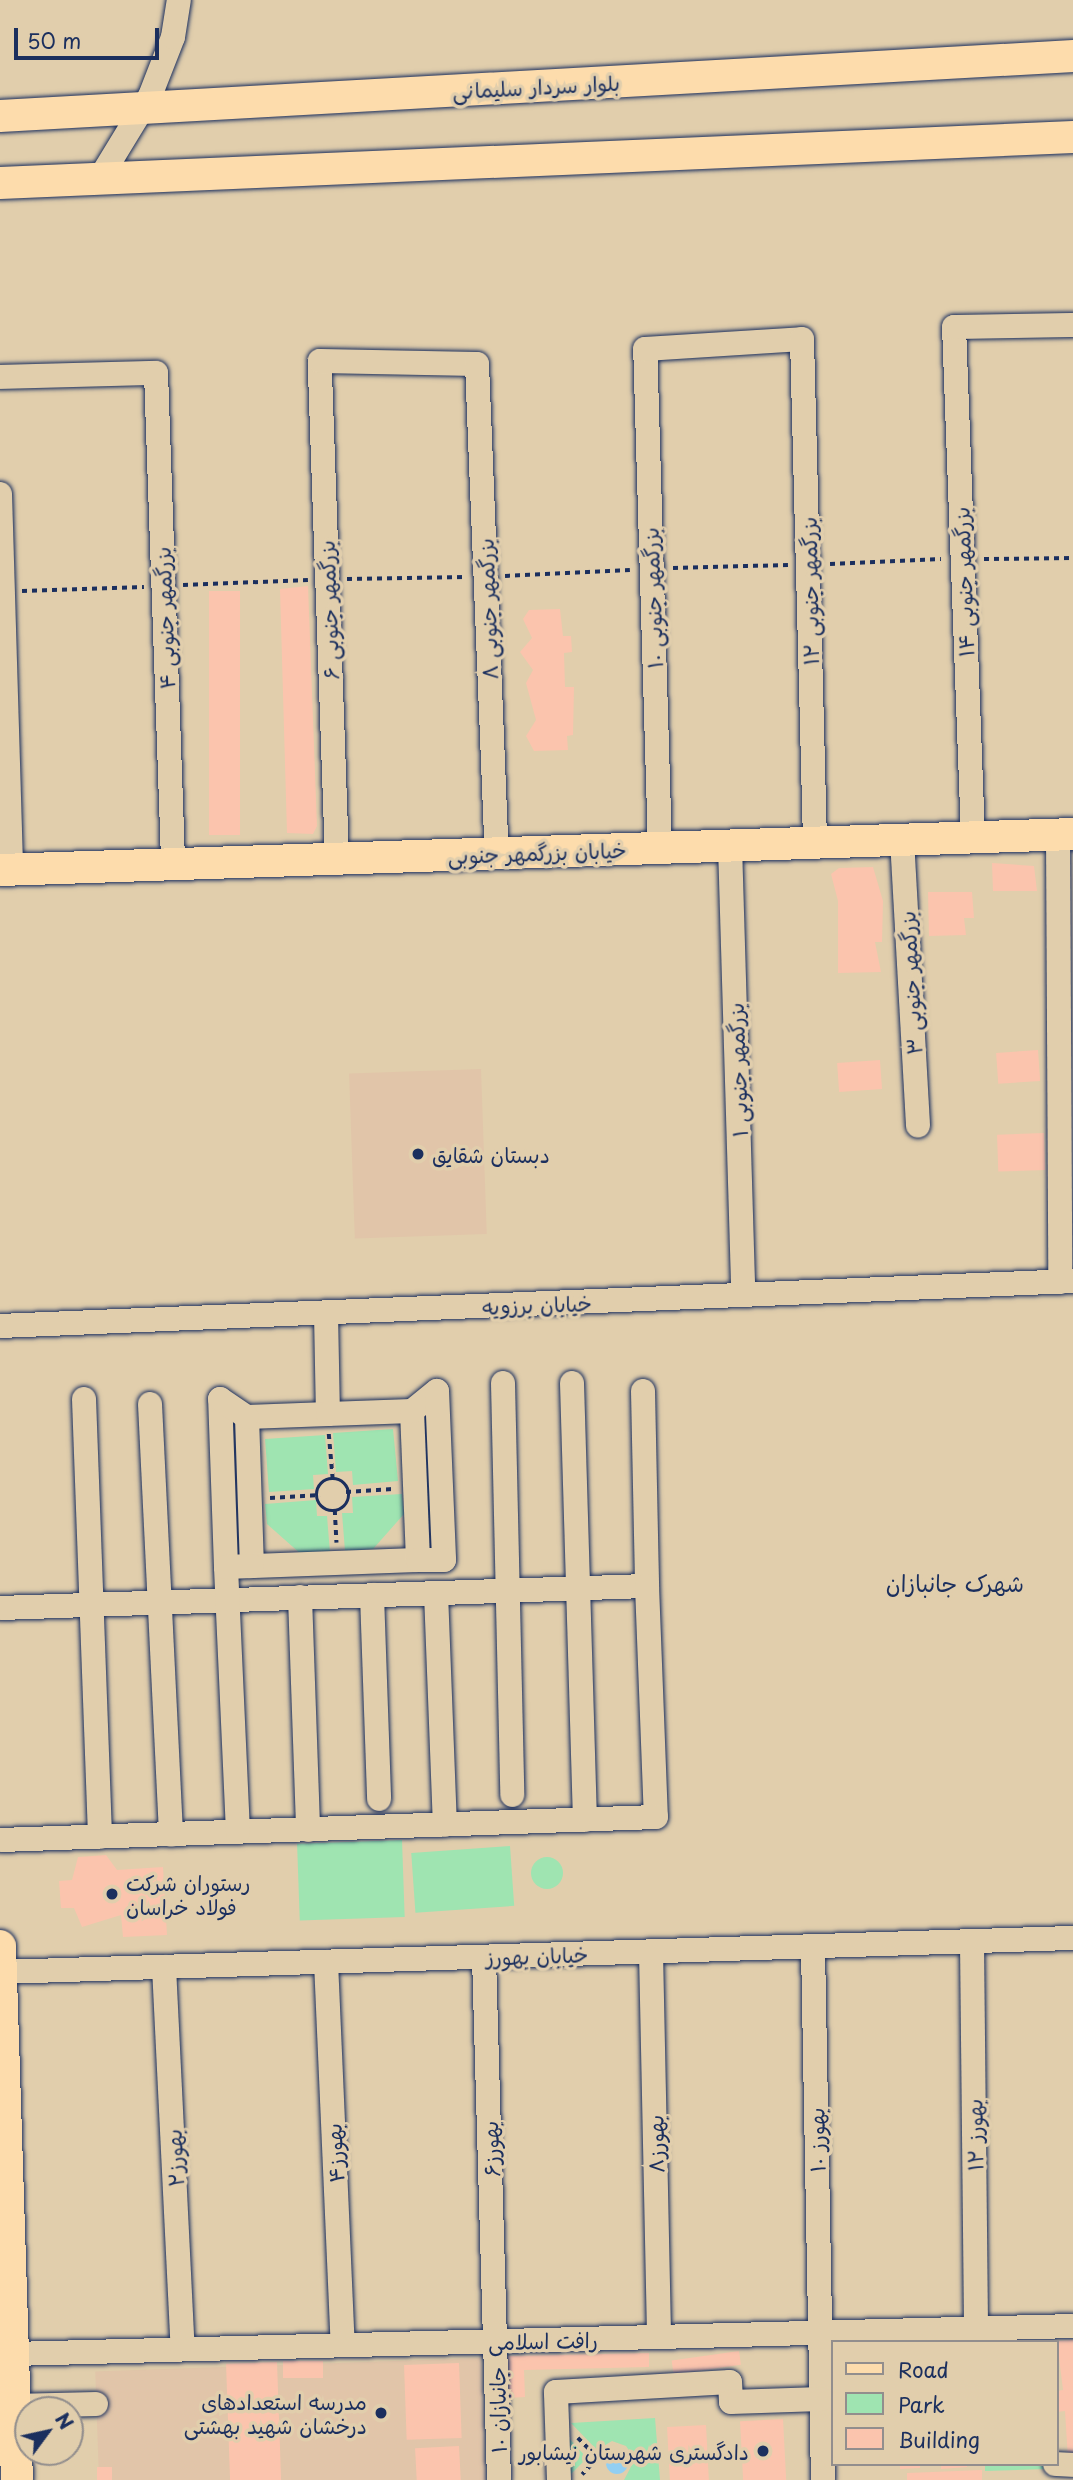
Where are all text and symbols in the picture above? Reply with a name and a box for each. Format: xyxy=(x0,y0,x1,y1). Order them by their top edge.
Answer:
scale bar xyxy=(18,14,163,58)
text: 50 m xyxy=(27,24,81,56)
street label: بلوار سردار سلیمانی xyxy=(452,69,620,103)
street label: بزرگمهر جنوبی ۱۴ xyxy=(948,506,978,658)
street label: بزرگمهر جنوبی ۱۲ xyxy=(795,516,823,666)
street label: بزرگمهر جنوبی ۱۰ xyxy=(637,527,667,669)
street label: بزرگمهر جنوبی ۸ xyxy=(472,538,502,680)
street label: بزرگمهر جنوبی ۶ xyxy=(313,540,343,680)
street label: بزرگمهر جنوبی ۴ xyxy=(149,546,179,690)
street label: خیابان بزرگمهر جنوبی xyxy=(447,836,627,868)
street label: بزرگمهر جنوبی ۳ xyxy=(894,910,926,1056)
street label: بزرگمهر جنوبی ۱ xyxy=(722,1002,752,1138)
place label: دبستان شقایق xyxy=(432,1141,550,1167)
marker: دبستان شقایق xyxy=(410,1146,426,1162)
street label: خیابان برزویه xyxy=(482,1289,592,1319)
district label: شهرک جانبازان xyxy=(886,1569,1024,1597)
place label: رستوران شرکت فولاد خراسان xyxy=(126,1869,250,1919)
marker: رستوران شرکت فولاد خراسان xyxy=(104,1886,120,1902)
street label: خیابان بهورز xyxy=(485,1941,589,1969)
street label: بهورز ۱۲ xyxy=(961,2099,987,2171)
street label: بهورز ۱۰ xyxy=(803,2107,829,2173)
street label: بهورز۸ xyxy=(642,2115,668,2173)
street label: بهورز۶ xyxy=(476,2120,504,2178)
street label: بهورز۴ xyxy=(320,2123,348,2183)
street label: بهورز۲ xyxy=(160,2128,188,2188)
street label: رافت اسلامی xyxy=(488,2326,598,2354)
legend xyxy=(832,2340,1059,2466)
text: Road xyxy=(898,2353,949,2385)
street label: جانبازان ۱۰ xyxy=(484,2367,510,2453)
place label: مدرسه استعدادهای درخشان شهید بهشتی xyxy=(184,2388,367,2438)
text: Park xyxy=(898,2388,945,2420)
north arrow xyxy=(14,2396,84,2466)
marker: مدرسه استعدادهای درخشان شهید بهشتی xyxy=(373,2405,389,2421)
text: N xyxy=(49,2407,81,2435)
text: Building xyxy=(898,2423,980,2455)
place label: دادگستری شهرستان نیشابور xyxy=(519,2438,749,2464)
marker: دادگستری شهرستان نیشابور xyxy=(755,2443,771,2459)

